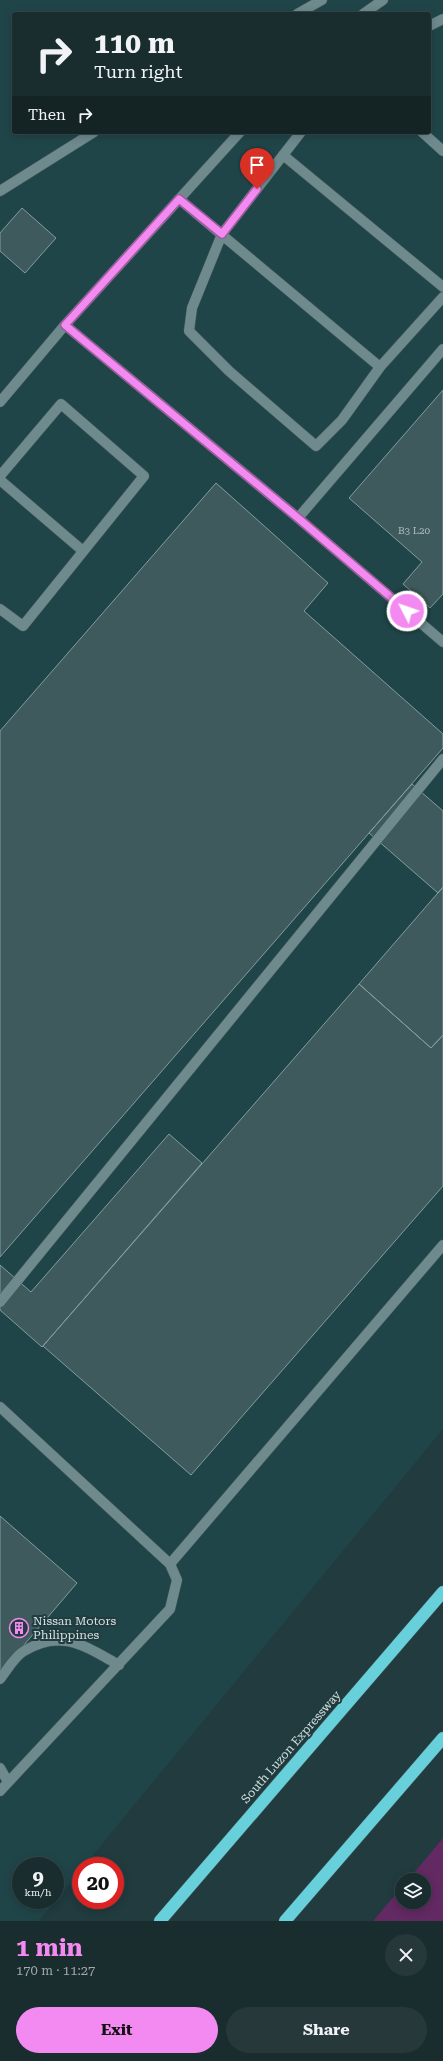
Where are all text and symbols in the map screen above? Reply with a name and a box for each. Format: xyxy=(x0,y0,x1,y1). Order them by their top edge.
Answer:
text: 110 m xyxy=(94,27,175,60)
icon: right xyxy=(28,28,80,80)
text: Turn right xyxy=(94,61,182,82)
icon: right xyxy=(74,104,96,126)
text: Then xyxy=(28,106,66,124)
pin xyxy=(240,148,274,189)
icon: arrive xyxy=(246,154,268,176)
house number: B3 L20 xyxy=(398,525,431,536)
position arrow xyxy=(386,590,428,632)
place label: Nissan Motors Philippines xyxy=(33,1614,116,1642)
building icon: Nissan Motors Philippines xyxy=(8,1617,30,1639)
street label: South Luzon Expressway xyxy=(238,1687,344,1806)
speed limit sign: 20 xyxy=(72,1857,124,1909)
text: 9 xyxy=(32,1866,44,1890)
map controls xyxy=(395,1873,431,1909)
button: layers xyxy=(395,1873,431,1909)
text: km/h xyxy=(25,1887,51,1898)
text: 1 min xyxy=(16,1934,83,1962)
button: close xyxy=(385,1934,427,1976)
text: 170 m · 11:27 xyxy=(16,1963,95,1978)
button: Exit xyxy=(16,2007,218,2053)
button: Share xyxy=(226,2007,427,2053)

